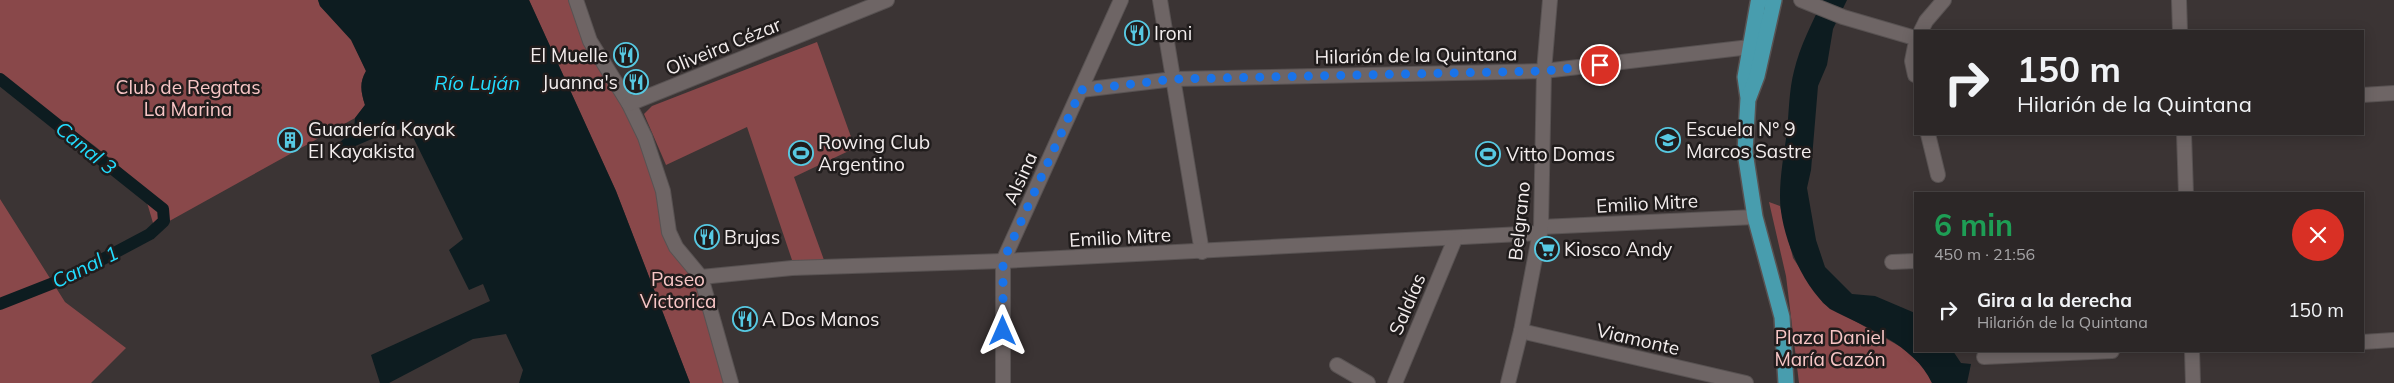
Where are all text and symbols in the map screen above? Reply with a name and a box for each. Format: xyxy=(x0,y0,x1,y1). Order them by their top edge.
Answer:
street label: Oliveira Cézar xyxy=(662,12,784,80)
restaurant icon: Ironi xyxy=(1124,20,1150,46)
place label: Ironi xyxy=(1154,21,1192,45)
street label: Hilarión de la Quintana xyxy=(1314,41,1518,69)
restaurant icon: El Muelle xyxy=(613,42,639,68)
place label: El Muelle xyxy=(530,43,608,67)
pin xyxy=(1579,44,1621,86)
text: 150 m xyxy=(2017,47,2121,91)
icon: right xyxy=(1934,50,1999,115)
icon: arrive xyxy=(1586,51,1614,79)
restaurant icon: Juanna's xyxy=(623,69,649,95)
water label: Río Luján xyxy=(434,70,520,95)
place label: Juanna's xyxy=(542,70,618,94)
park label: Club de Regatas La Marina xyxy=(115,75,261,121)
text: Hilarión de la Quintana xyxy=(2017,90,2252,118)
water label: Canal 3 xyxy=(51,116,122,180)
place label: Guardería Kayak El Kayakista xyxy=(308,117,455,163)
place label: Escuela N° 9 Marcos Sastre xyxy=(1686,117,1811,163)
building icon: Guardería Kayak El Kayakista xyxy=(277,127,303,153)
school or university icon: Escuela N° 9 Marcos Sastre xyxy=(1655,127,1681,153)
place label: Rowing Club Argentino xyxy=(818,130,930,176)
sports icon: Rowing Club Argentino xyxy=(788,140,814,166)
sports icon: Vitto Domas xyxy=(1475,141,1501,167)
place label: Vitto Domas xyxy=(1506,142,1615,166)
street label: Alsina xyxy=(998,148,1042,208)
street label: Belgrano xyxy=(1503,180,1535,262)
street label: Emilio Mitre xyxy=(1596,188,1698,218)
text: 6 min xyxy=(1934,206,2013,244)
button: close xyxy=(2292,209,2344,261)
street label: Emilio Mitre xyxy=(1069,222,1171,252)
restaurant icon: Brujas xyxy=(694,224,720,250)
place label: Brujas xyxy=(724,225,780,249)
supermarket icon: Kiosco Andy xyxy=(1534,236,1560,262)
place label: Kiosco Andy xyxy=(1564,237,1672,261)
water label: Canal 1 xyxy=(47,240,122,293)
text: 450 m · 21:56 xyxy=(1934,244,2035,264)
park label: Paseo Victorica xyxy=(640,267,716,313)
street label: Saldías xyxy=(1383,270,1431,338)
text: Gira a la derecha xyxy=(1977,288,2132,312)
icon: right xyxy=(1934,296,1962,324)
text: 150 m xyxy=(2288,298,2344,322)
position arrow xyxy=(976,304,1028,356)
restaurant icon: A Dos Manos xyxy=(732,306,758,332)
place label: A Dos Manos xyxy=(762,307,879,331)
text: Hilarión de la Quintana xyxy=(1977,312,2148,332)
street label: Viamonte xyxy=(1594,318,1682,360)
park label: Plaza Daniel María Cazón xyxy=(1774,325,1886,371)

